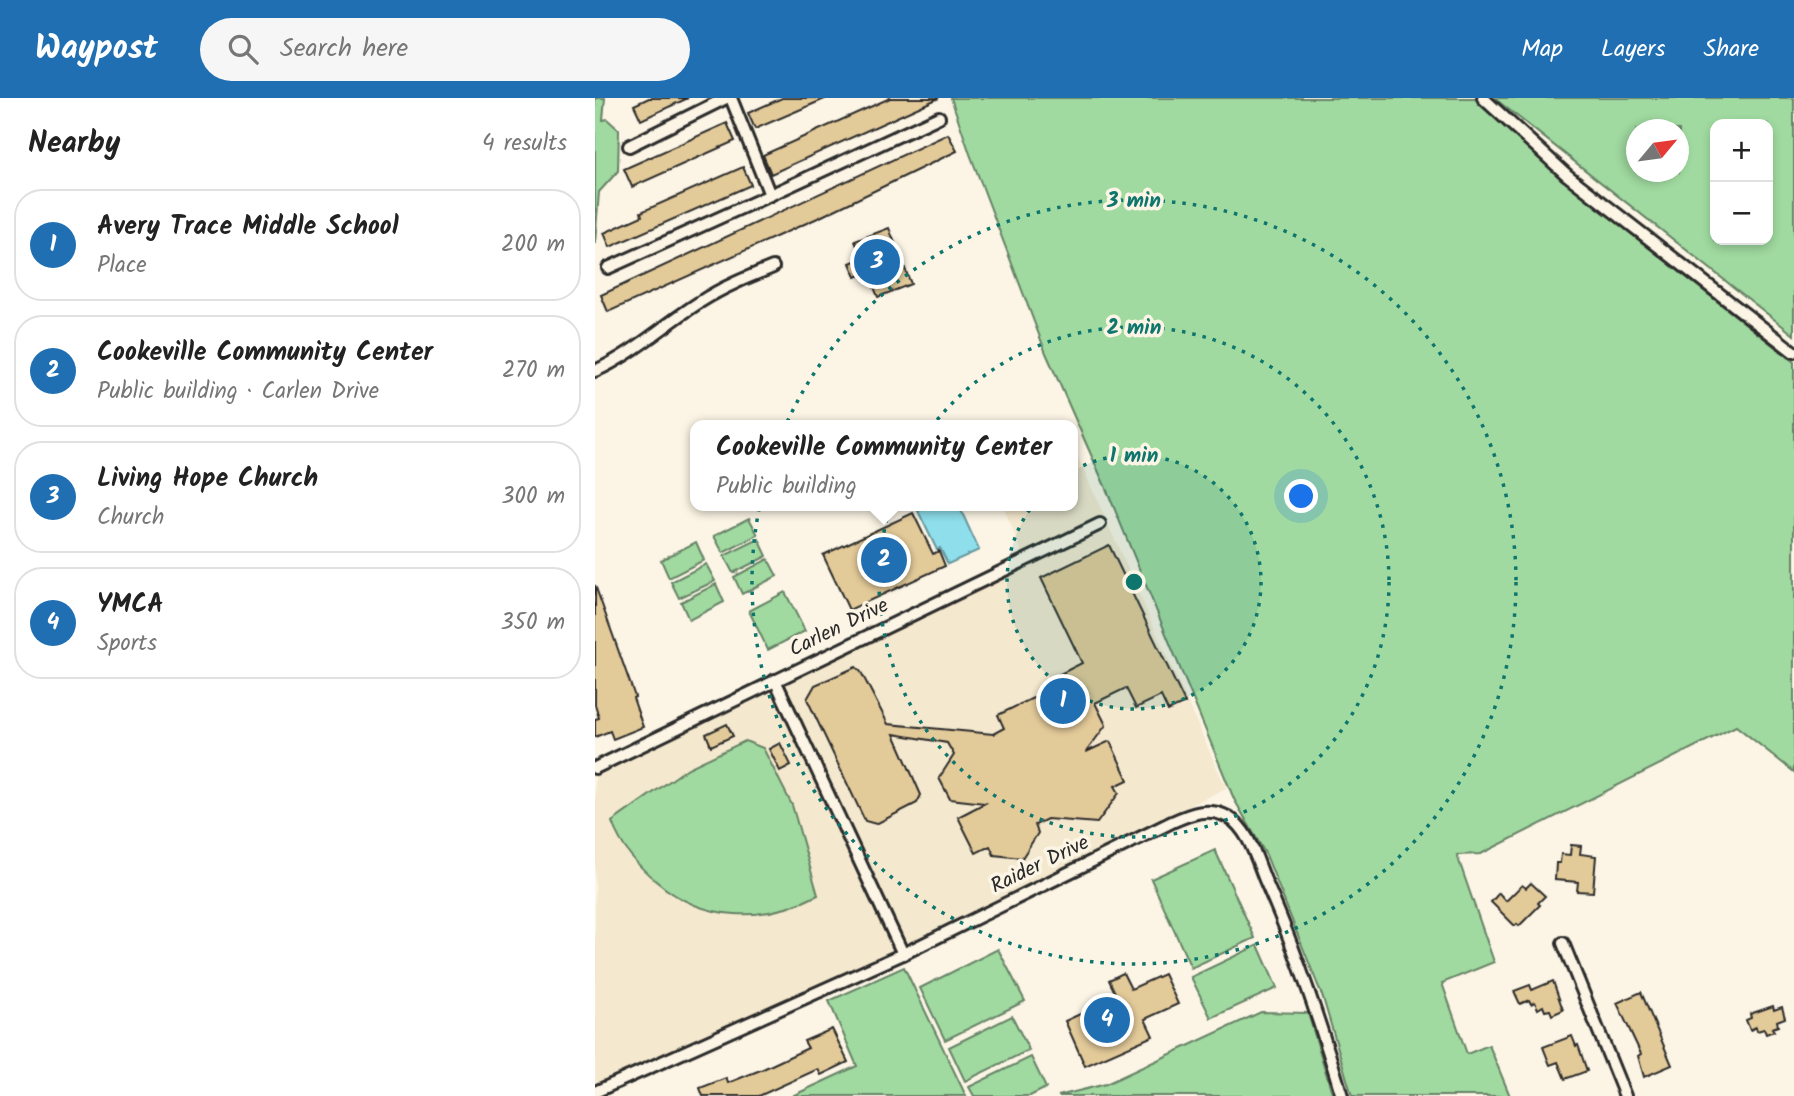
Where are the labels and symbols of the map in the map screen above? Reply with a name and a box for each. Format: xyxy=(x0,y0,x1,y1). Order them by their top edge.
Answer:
north arrow xyxy=(1626,119,1689,182)
text: 3 min xyxy=(1106,185,1161,218)
pin: 3 xyxy=(854,236,900,288)
text: 2 min xyxy=(1107,312,1161,345)
text: 1 min xyxy=(1110,440,1158,473)
your location xyxy=(1284,479,1318,513)
pin: 2 xyxy=(861,534,907,586)
centre of rings xyxy=(1122,570,1146,594)
street label: Carlen Drive xyxy=(783,589,895,666)
pin: 1 xyxy=(1040,675,1086,727)
street label: Raider Drive xyxy=(985,827,1095,903)
pin: 4 xyxy=(1084,994,1130,1046)

